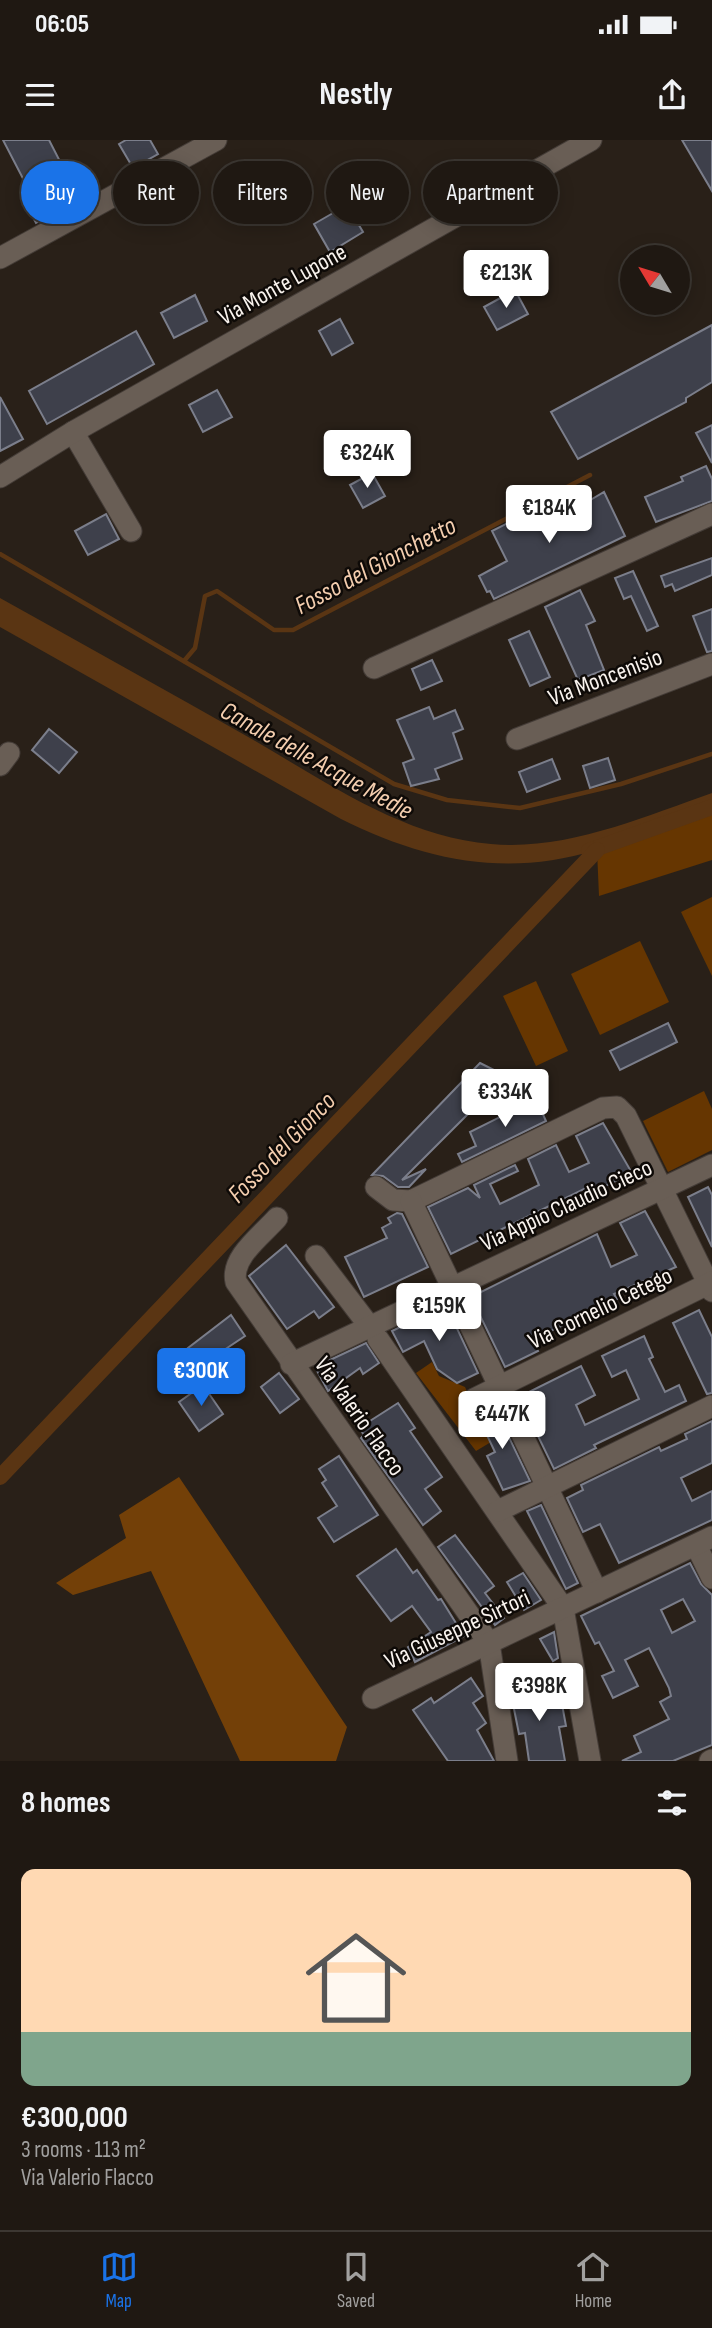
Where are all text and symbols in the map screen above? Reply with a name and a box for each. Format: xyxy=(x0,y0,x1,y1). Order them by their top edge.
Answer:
text: 06:05 xyxy=(35,9,89,40)
text: Nestly xyxy=(319,75,393,114)
icon: menu xyxy=(21,76,59,114)
icon: share xyxy=(653,76,691,114)
chip: Buy xyxy=(21,161,99,224)
chip: Rent xyxy=(113,161,199,224)
chip: Filters xyxy=(213,161,312,224)
chip: New xyxy=(326,161,409,224)
chip: Apartment xyxy=(423,161,558,224)
street label: Via Monte Lupone xyxy=(213,237,351,332)
north arrow xyxy=(620,245,690,315)
map controls xyxy=(620,245,690,315)
pin: €213K xyxy=(457,250,555,310)
text: €213K xyxy=(480,259,532,287)
pin: €324K xyxy=(318,430,416,490)
text: €324K xyxy=(340,439,394,467)
pin: €184K xyxy=(500,486,598,545)
text: €184K xyxy=(522,494,576,522)
water label: Fosso del Gionchetto xyxy=(290,511,462,622)
street label: Via Moncenisio xyxy=(544,642,666,712)
water label: Canale delle Acque Medie xyxy=(215,696,418,827)
pin: €334K xyxy=(456,1070,554,1129)
text: €334K xyxy=(478,1078,532,1106)
water label: Fosso del Gionco xyxy=(222,1086,343,1210)
street label: Via Appio Claudio Cieco xyxy=(476,1153,657,1258)
street label: Via Cornelio Cetego xyxy=(523,1261,677,1356)
pin: €159K xyxy=(390,1284,488,1343)
text: €159K xyxy=(412,1292,466,1320)
pin: €300K xyxy=(152,1348,250,1408)
street label: Via Valerio Flacco xyxy=(308,1351,411,1481)
text: €300K xyxy=(173,1357,229,1385)
pin: €447K xyxy=(453,1392,551,1451)
text: €447K xyxy=(474,1400,530,1428)
street label: Via Giuseppe Sirtori xyxy=(380,1583,534,1676)
pin: €398K xyxy=(490,1664,588,1723)
text: €398K xyxy=(511,1672,567,1700)
icon: filters xyxy=(653,1784,691,1822)
text: 8 homes xyxy=(21,1785,110,1821)
icon: home xyxy=(293,1915,419,2041)
text: €300,000 xyxy=(21,2100,128,2136)
text: 3 rooms · 113 m² xyxy=(21,2136,146,2164)
text: Via Valerio Flacco xyxy=(21,2164,154,2192)
tab: Map xyxy=(100,2248,138,2313)
tab: Saved xyxy=(337,2248,375,2313)
tab: Home xyxy=(574,2248,612,2313)

